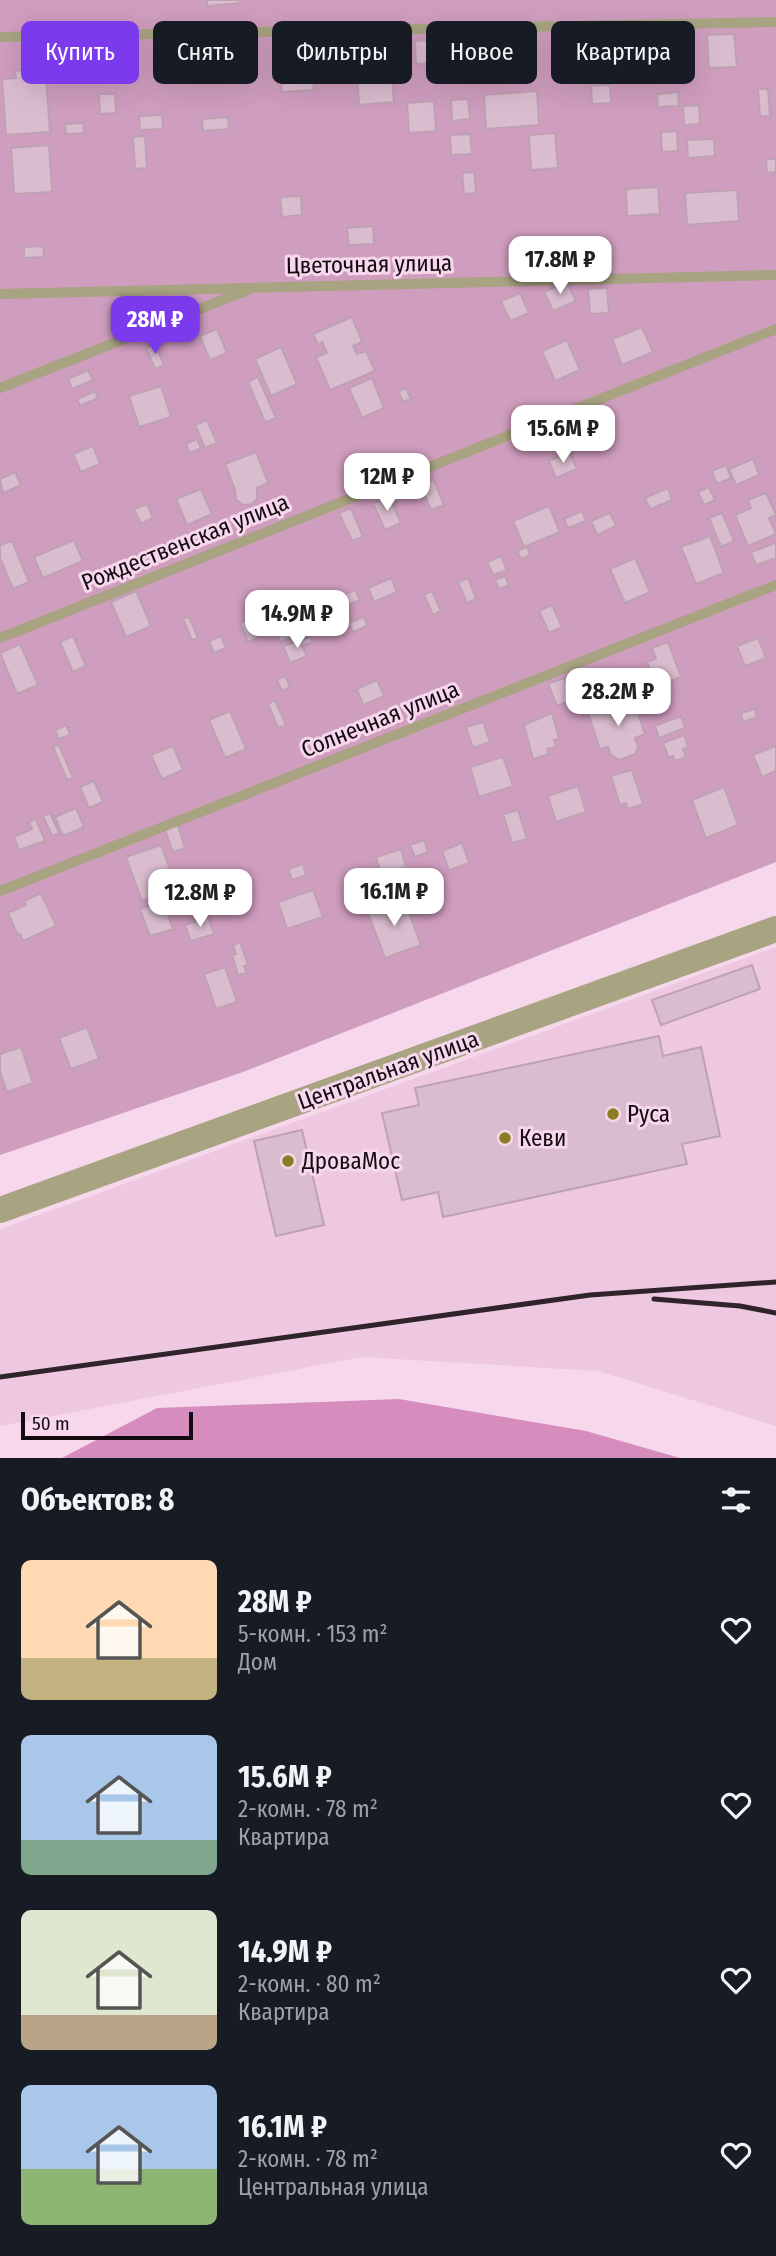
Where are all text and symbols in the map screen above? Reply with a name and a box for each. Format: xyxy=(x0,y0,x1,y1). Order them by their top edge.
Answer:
chip: Купить xyxy=(21,21,139,84)
chip: Снять xyxy=(153,21,258,84)
chip: Фильтры xyxy=(272,21,412,84)
chip: Новое xyxy=(426,21,537,84)
chip: Квартира xyxy=(551,21,695,84)
pin: 17.8M ₽ xyxy=(495,236,625,296)
text: 17.8M ₽ xyxy=(525,245,595,273)
street label: Цветочная улица xyxy=(286,249,452,279)
pin: 28M ₽ xyxy=(106,296,204,356)
text: 28M ₽ xyxy=(127,305,183,333)
pin: 15.6M ₽ xyxy=(498,406,628,465)
text: 15.6M ₽ xyxy=(527,414,599,442)
pin: 12M ₽ xyxy=(338,454,436,513)
text: 12M ₽ xyxy=(360,462,414,490)
street label: Рождественская улица xyxy=(77,488,293,596)
pin: 14.9M ₽ xyxy=(232,590,362,650)
text: 14.9M ₽ xyxy=(261,599,333,627)
pin: 28.2M ₽ xyxy=(553,668,683,728)
street label: Солнечная улица xyxy=(297,675,463,763)
text: 28.2M ₽ xyxy=(582,677,654,705)
pin: 16.1M ₽ xyxy=(329,869,459,928)
pin: 12.8M ₽ xyxy=(135,870,265,929)
text: 16.1M ₽ xyxy=(360,877,428,905)
text: 12.8M ₽ xyxy=(164,878,236,906)
street label: Центральная улица xyxy=(294,1024,482,1116)
place label: Руса xyxy=(627,1100,670,1128)
marker: Руса xyxy=(605,1106,621,1122)
place label: Кеви xyxy=(519,1124,566,1152)
marker: Кеви xyxy=(497,1130,513,1146)
place label: ДроваМос xyxy=(301,1147,400,1175)
marker: ДроваМос xyxy=(280,1153,296,1169)
scale bar xyxy=(21,1409,192,1441)
text: 50 m xyxy=(32,1412,70,1435)
icon: filters xyxy=(717,1481,755,1519)
text: Объектов: 8 xyxy=(21,1482,174,1518)
text: 28M ₽ xyxy=(238,1584,312,1620)
icon: home xyxy=(77,1588,161,1672)
icon: heart xyxy=(717,1611,755,1649)
text: 5-комн. · 153 m² xyxy=(238,1620,388,1648)
text: Дом xyxy=(238,1648,277,1676)
text: 15.6M ₽ xyxy=(238,1759,332,1795)
icon: home xyxy=(77,1763,161,1847)
icon: heart xyxy=(717,1786,755,1824)
text: 2-комн. · 78 m² xyxy=(238,1795,378,1823)
text: Квартира xyxy=(238,1823,330,1851)
text: 14.9M ₽ xyxy=(238,1934,332,1970)
icon: home xyxy=(77,1938,161,2022)
icon: heart xyxy=(717,1961,755,1999)
text: 2-комн. · 80 m² xyxy=(238,1970,381,1998)
text: Квартира xyxy=(238,1998,330,2026)
text: 16.1M ₽ xyxy=(238,2109,327,2145)
icon: home xyxy=(77,2113,161,2197)
icon: heart xyxy=(717,2136,755,2174)
text: 2-комн. · 78 m² xyxy=(238,2145,378,2173)
text: Центральная улица xyxy=(238,2173,429,2201)

